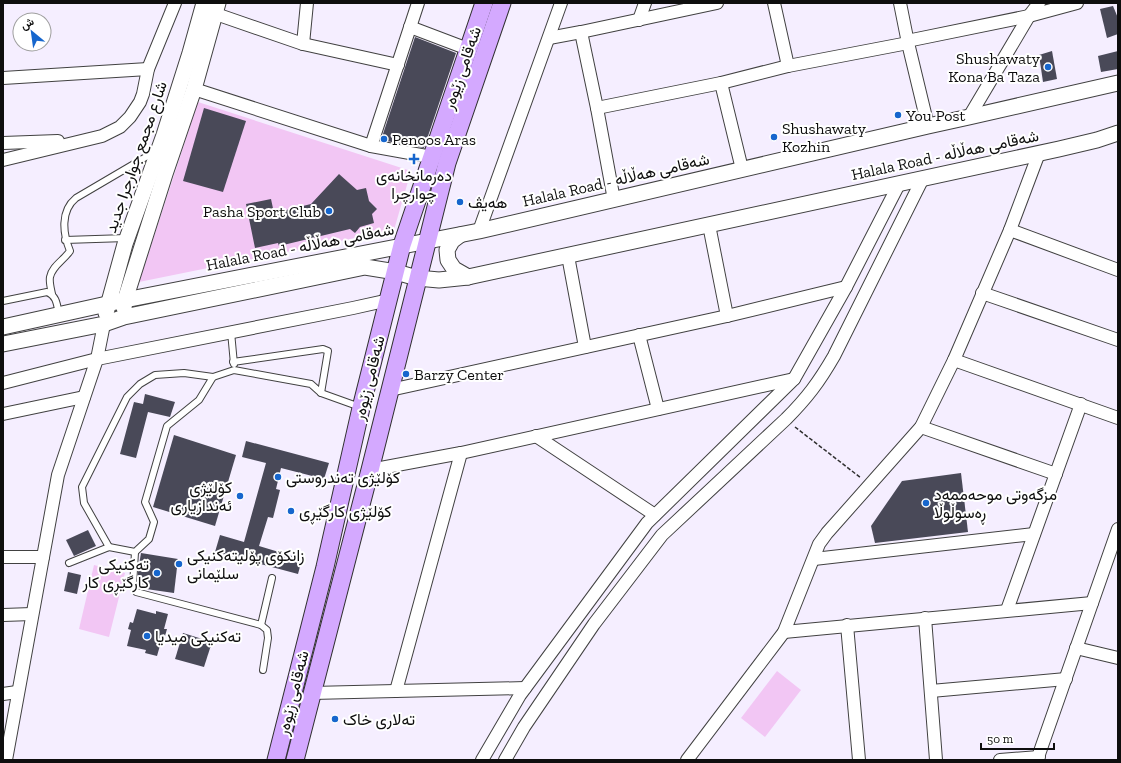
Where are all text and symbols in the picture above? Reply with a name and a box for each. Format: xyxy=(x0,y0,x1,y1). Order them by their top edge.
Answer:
north arrow xyxy=(12,12,52,52)
text: ش xyxy=(18,15,36,33)
street label: شەقامی زێوەر xyxy=(439,24,486,113)
place label: Shushawaty Kona Ba Taza xyxy=(948,49,1041,86)
marker: Shushawaty Kona Ba Taza xyxy=(1043,62,1053,72)
street label: شارع مجمع جوارجرا جديد xyxy=(101,79,173,236)
place label: You Post xyxy=(905,106,965,125)
marker: You Post xyxy=(893,110,903,120)
place label: Shushawaty Kozhin xyxy=(782,119,867,156)
street label: Halala Road - شەقامی هەڵاڵە xyxy=(850,126,1041,185)
place label: Penoos Aras xyxy=(392,130,476,149)
marker: Shushawaty Kozhin xyxy=(769,132,779,142)
marker: Penoos Aras xyxy=(379,134,389,144)
street label: Halala Road - شەقامی هەڵاڵە xyxy=(521,149,711,212)
marker: دەرمانخانەی چوارچرا xyxy=(409,154,419,164)
place label: دەرمانخانەی چوارچرا xyxy=(376,166,452,205)
place label: ھەیڤ xyxy=(468,193,507,212)
marker: ھەیڤ xyxy=(455,197,465,207)
place label: Pasha Sport Club xyxy=(203,202,321,221)
marker: Pasha Sport Club xyxy=(324,206,334,216)
street label: Halala Road - شەقامی هەڵاڵە xyxy=(204,219,396,276)
street label: شەقامی زێوەر xyxy=(349,334,390,424)
place label: Barzy Center xyxy=(414,365,504,384)
marker: Barzy Center xyxy=(401,369,411,379)
place label: کۆلێژی تەندروستی xyxy=(286,468,400,488)
marker: کۆلێژی تەندروستی xyxy=(273,472,283,482)
place label: کۆلێژی ئەندازیاری xyxy=(171,478,232,516)
place label: مزگەوتی موحەممەد ڕەسوڵوڵا xyxy=(934,485,1057,525)
marker: کۆلێژی ئەندازیاری xyxy=(235,491,245,501)
marker: مزگەوتی موحەممەد ڕەسوڵوڵا xyxy=(921,498,931,508)
place label: کۆلێژی کارگێڕی xyxy=(299,502,391,525)
marker: کۆلێژی کارگێڕی xyxy=(286,506,296,516)
place label: زانکۆی پۆلیتەکنیکی سلێمانی xyxy=(187,546,305,584)
place label: تەکنیکی کارگێڕی کار xyxy=(81,555,149,596)
marker: زانکۆی پۆلیتەکنیکی سلێمانی xyxy=(174,559,184,569)
marker: تەکنیکی کارگێڕی کار xyxy=(152,568,162,578)
place label: تەکنیکی میدیا xyxy=(155,627,241,647)
marker: تەکنیکی میدیا xyxy=(142,631,152,641)
street label: شەقامی زێوەر xyxy=(273,649,314,739)
place label: تەلاری خاک xyxy=(343,710,415,730)
marker: تەلاری خاک xyxy=(330,714,340,724)
scale bar xyxy=(981,725,1054,751)
text: 50 m xyxy=(987,732,1014,746)

